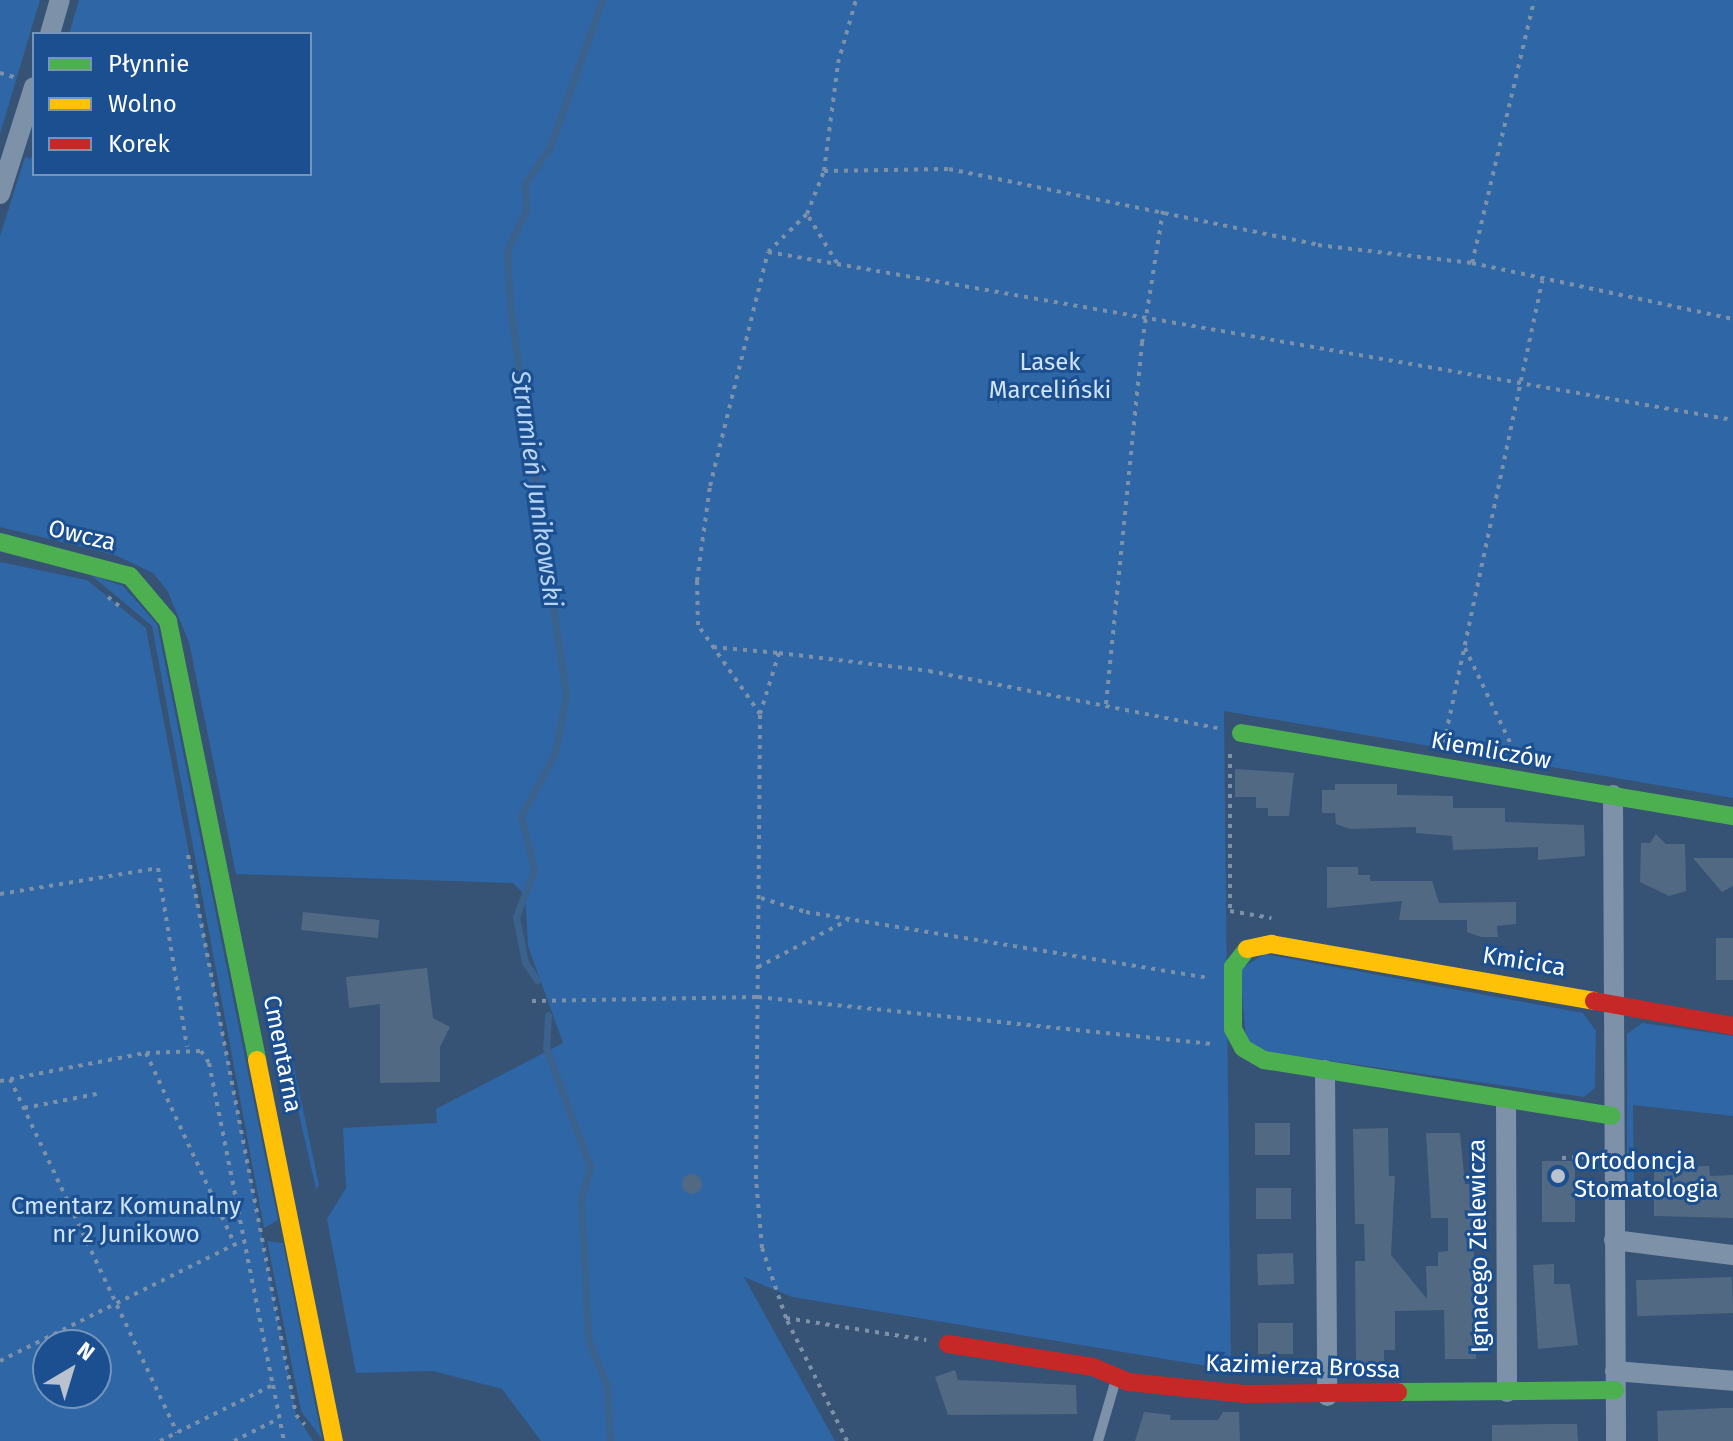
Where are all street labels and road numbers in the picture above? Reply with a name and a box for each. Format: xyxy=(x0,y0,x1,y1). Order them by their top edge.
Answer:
street label: Owcza xyxy=(45,514,119,558)
street label: Kiemliczów xyxy=(1429,726,1553,776)
street label: Kmicica xyxy=(1480,941,1568,983)
street label: Cmentarna xyxy=(257,993,307,1115)
street label: Ignacego Zielewicza xyxy=(1463,1139,1495,1353)
street label: Kazimierza Brossa xyxy=(1205,1349,1401,1385)

